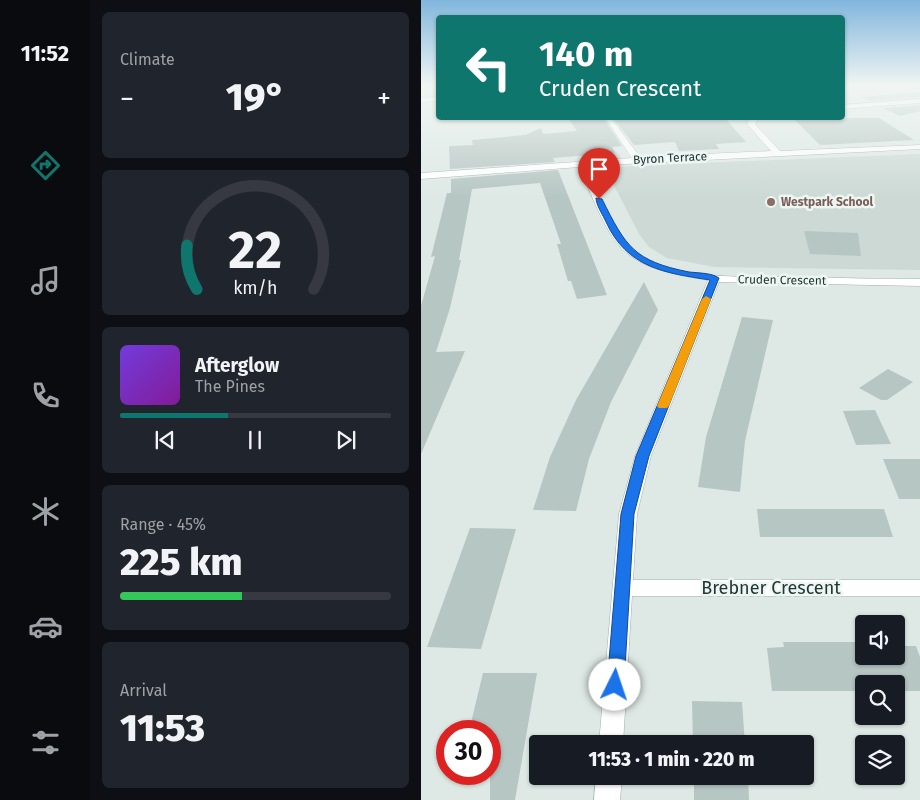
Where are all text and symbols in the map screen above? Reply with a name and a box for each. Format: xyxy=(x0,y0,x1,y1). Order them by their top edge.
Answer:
text: 140 m xyxy=(539,33,633,75)
icon: left xyxy=(456,35,521,100)
text: 11:52 xyxy=(21,40,69,67)
text: Climate xyxy=(120,50,175,69)
text: 19° xyxy=(226,74,285,120)
text: Cruden Crescent xyxy=(539,75,701,102)
text: − xyxy=(120,82,134,115)
text: + xyxy=(377,82,391,115)
icon: directions xyxy=(28,148,63,183)
pin xyxy=(578,148,620,199)
street label: Byron Terrace xyxy=(633,149,707,167)
icon: arrive xyxy=(585,155,613,183)
place label: Westpark School xyxy=(781,195,874,209)
marker: Westpark School xyxy=(765,196,777,208)
text: 22 xyxy=(229,219,282,282)
icon: music xyxy=(28,263,63,298)
street label: Cruden Crescent xyxy=(738,272,827,288)
text: km/h xyxy=(233,277,278,299)
text: Afterglow xyxy=(195,354,279,377)
text: The Pines xyxy=(195,377,265,396)
icon: phone xyxy=(28,378,63,413)
icon: previous xyxy=(151,426,179,454)
icon: pause xyxy=(241,426,269,454)
icon: next xyxy=(332,426,360,454)
icon: climate xyxy=(28,494,63,529)
text: Range · 45% xyxy=(120,515,206,534)
text: 225 km xyxy=(120,539,243,585)
street label: Brebner Crescent xyxy=(701,577,841,599)
icon: car xyxy=(28,609,63,644)
map controls xyxy=(855,615,905,785)
button: sound xyxy=(855,615,905,665)
position arrow xyxy=(588,658,640,710)
button: search xyxy=(855,675,905,725)
text: Arrival xyxy=(120,681,167,700)
text: 11:53 xyxy=(120,705,205,751)
speed limit sign: 30 xyxy=(436,720,501,785)
icon: filters xyxy=(28,725,63,760)
button: layers xyxy=(855,735,905,785)
text: 11:53 · 1 min · 220 m xyxy=(588,748,755,771)

